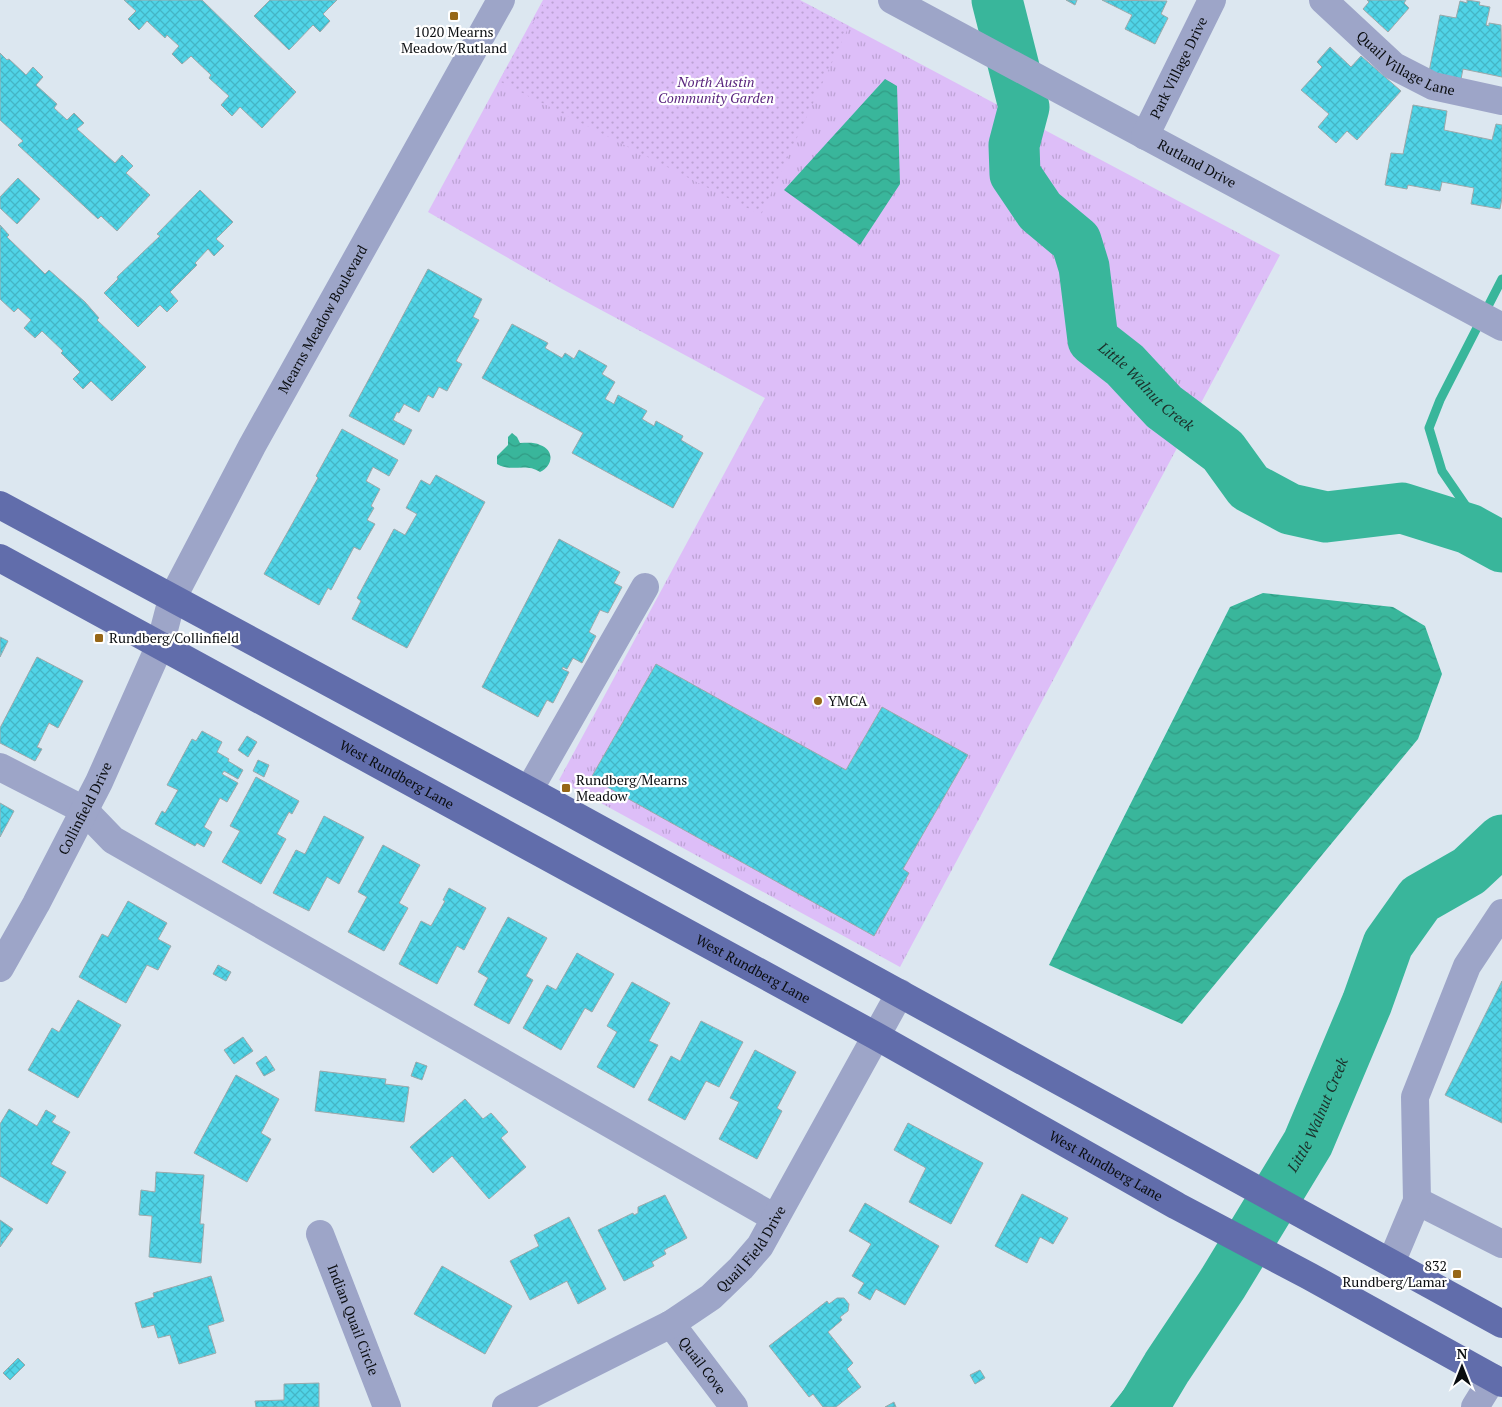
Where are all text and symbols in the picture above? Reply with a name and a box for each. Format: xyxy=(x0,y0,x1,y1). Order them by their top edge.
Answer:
marker: 1020 Mearns Meadow/Rutland xyxy=(448,10,460,22)
street label: Park Village Drive xyxy=(1145,13,1211,122)
place label: 1020 Mearns Meadow/Rutland xyxy=(401,22,507,57)
street label: Quail Village Lane xyxy=(1353,26,1457,100)
park label: North Austin Community Garden xyxy=(658,72,774,107)
street label: Rutland Drive xyxy=(1155,134,1240,192)
street label: Mearns Meadow Boulevard xyxy=(273,241,372,397)
water label: Little Walnut Creek xyxy=(1094,336,1199,436)
place label: Rundberg/Collinfield xyxy=(109,628,239,647)
marker: Rundberg/Collinfield xyxy=(93,632,105,644)
place label: YMCA xyxy=(828,691,868,710)
marker: YMCA xyxy=(812,695,824,707)
street label: West Rundberg Lane xyxy=(336,735,458,813)
street label: Collinfield Drive xyxy=(53,759,116,858)
place label: Rundberg/Mearns Meadow xyxy=(576,770,687,805)
marker: Rundberg/Mearns Meadow xyxy=(560,782,572,794)
street label: West Rundberg Lane xyxy=(693,930,814,1008)
water label: Little Walnut Creek xyxy=(1281,1054,1352,1176)
street label: West Rundberg Lane xyxy=(1046,1126,1167,1205)
street label: Quail Field Drive xyxy=(712,1202,790,1296)
place label: 832 Rundberg/Lamar xyxy=(1342,1256,1448,1291)
street label: Indian Quail Circle xyxy=(324,1261,384,1378)
marker: 832 Rundberg/Lamar xyxy=(1451,1268,1463,1280)
street label: Quail Cove xyxy=(675,1333,731,1398)
north arrow xyxy=(1437,1342,1487,1392)
text: N xyxy=(1457,1344,1468,1363)

